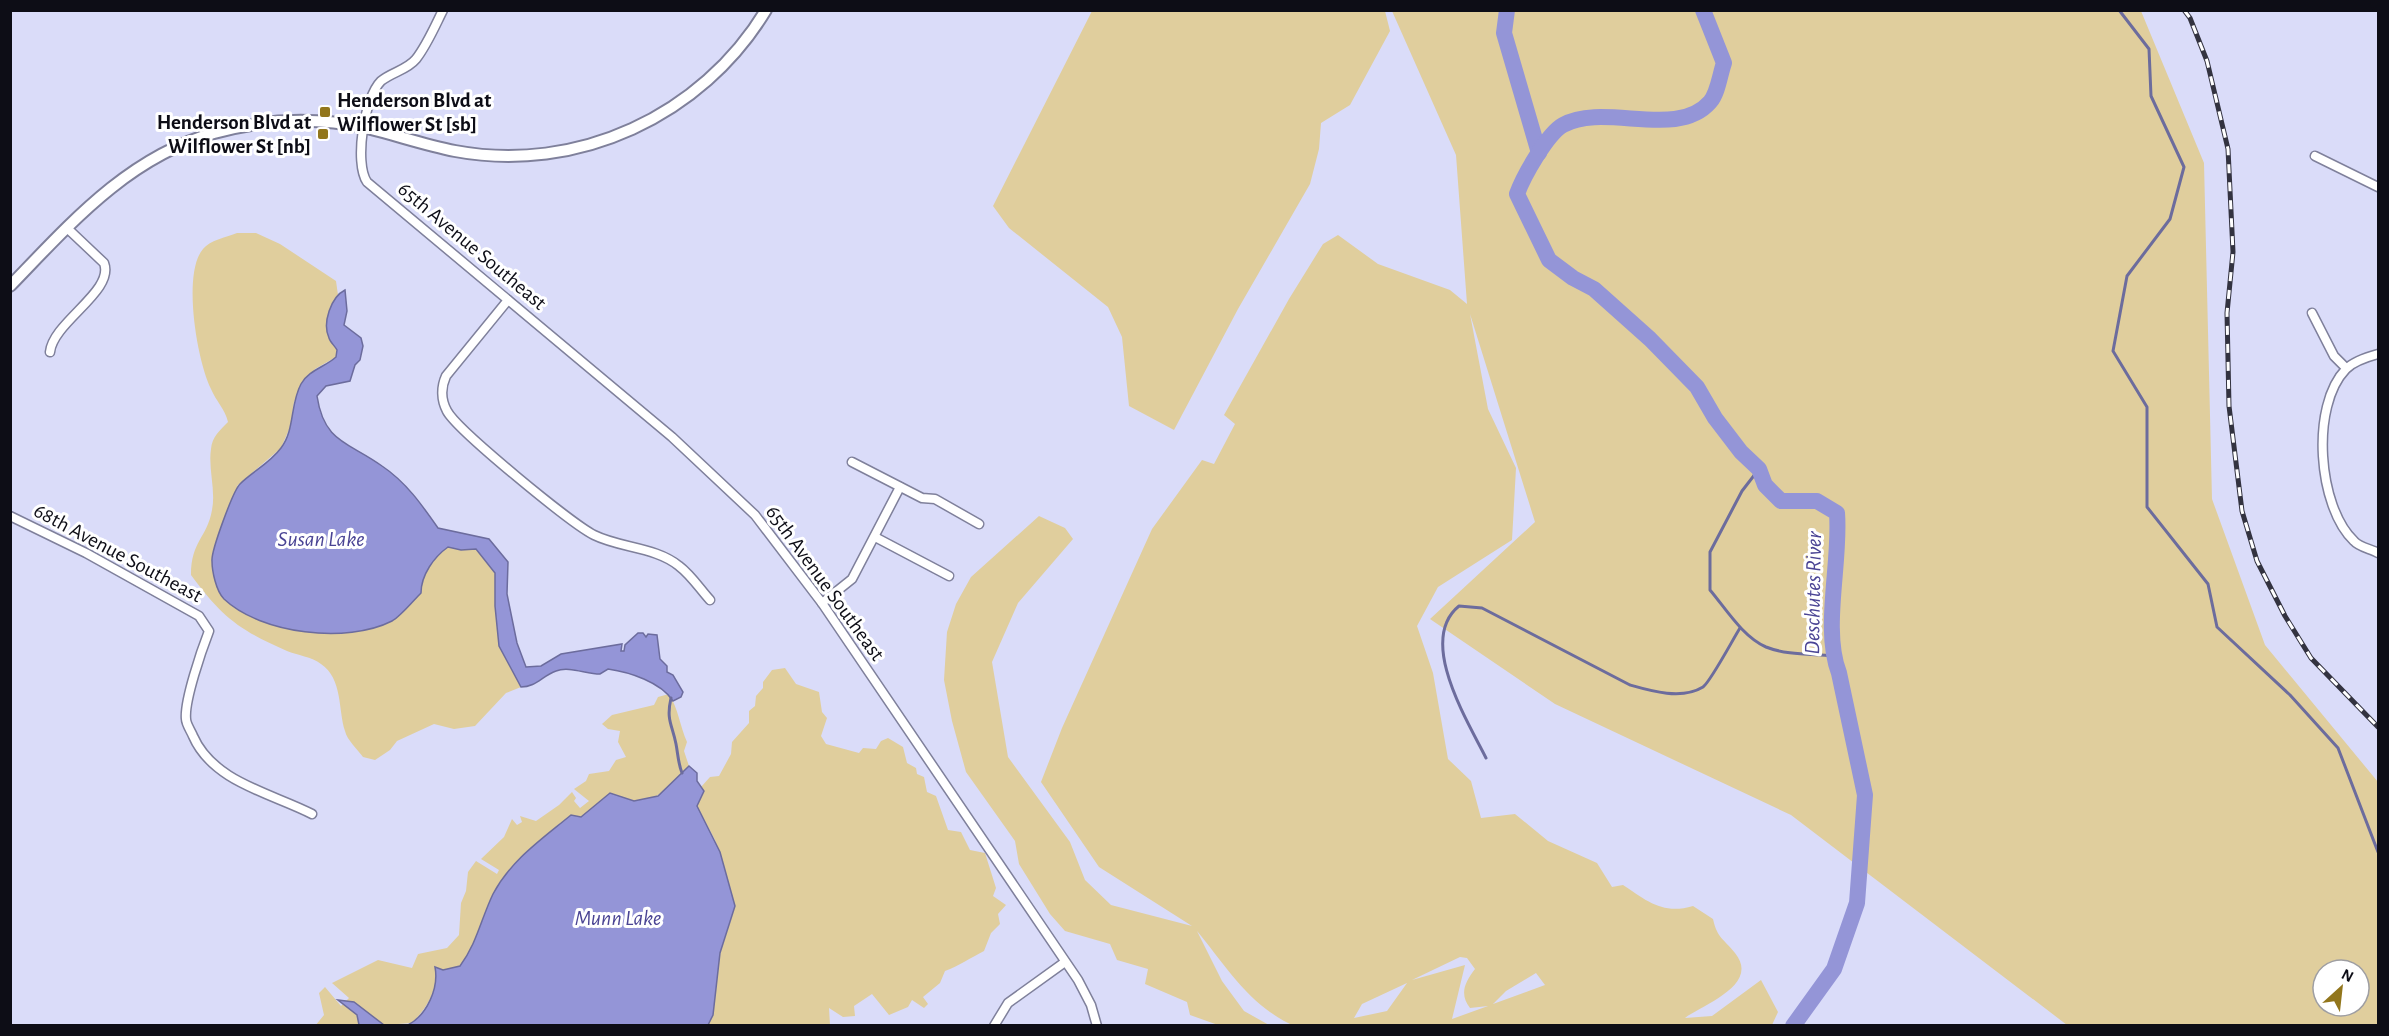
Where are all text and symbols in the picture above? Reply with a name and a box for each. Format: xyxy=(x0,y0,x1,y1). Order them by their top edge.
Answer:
place label: Henderson Blvd at Wilflower St [sb] xyxy=(337,90,491,135)
marker: Henderson Blvd at Wilflower St [sb] xyxy=(318,105,332,119)
place label: Henderson Blvd at Wilflower St [nb] xyxy=(157,112,311,157)
marker: Henderson Blvd at Wilflower St [nb] xyxy=(316,127,330,141)
street label: 65th Avenue Southeast xyxy=(394,178,550,314)
street label: 68th Avenue Southeast xyxy=(30,500,206,606)
street label: 65th Avenue Southeast xyxy=(762,501,888,665)
water label: Susan Lake xyxy=(278,528,364,550)
water label: Deschutes River xyxy=(1801,530,1825,655)
water label: Munn Lake xyxy=(575,907,661,929)
north arrow xyxy=(2311,958,2371,1018)
text: N xyxy=(2339,966,2356,985)

